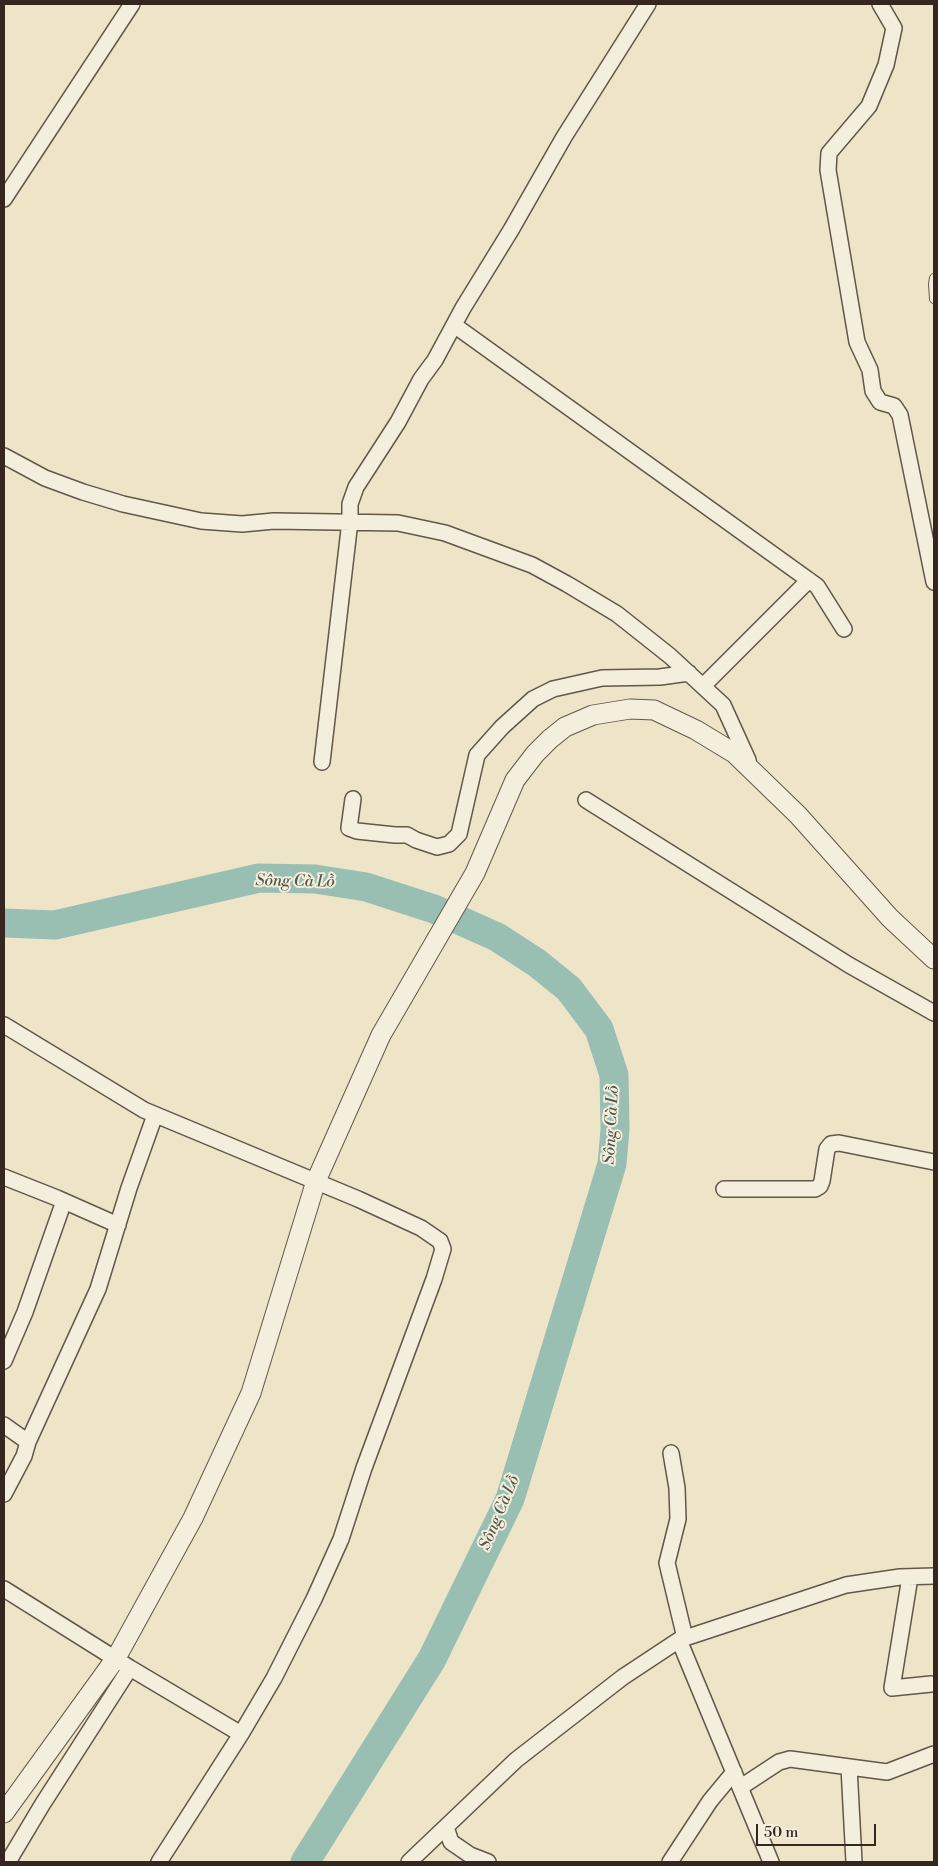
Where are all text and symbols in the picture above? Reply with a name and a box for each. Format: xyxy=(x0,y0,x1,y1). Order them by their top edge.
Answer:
water label: Sông Cà Lồ xyxy=(255,872,335,892)
water label: Sông Cà Lồ xyxy=(600,1085,624,1165)
water label: Sông Cà Lồ xyxy=(476,1473,524,1553)
scale bar xyxy=(758,1814,878,1846)
text: 50 m xyxy=(764,1823,798,1842)

